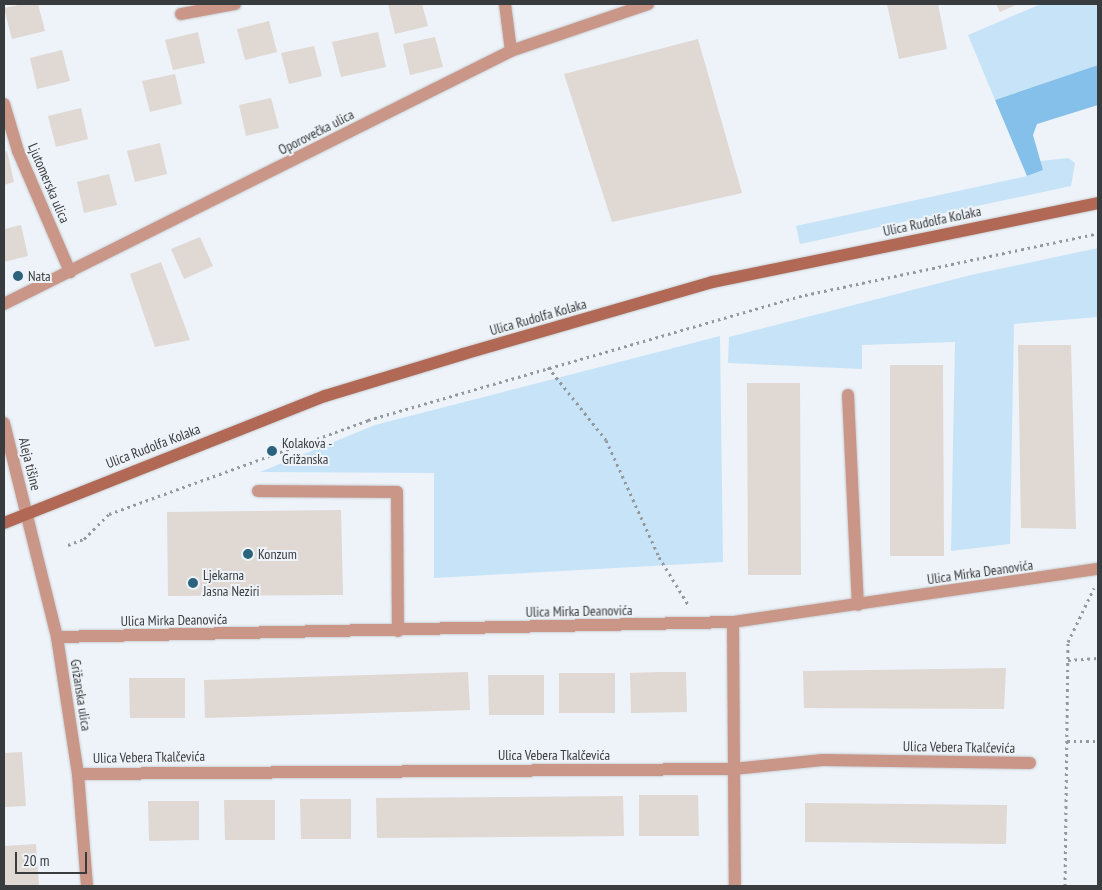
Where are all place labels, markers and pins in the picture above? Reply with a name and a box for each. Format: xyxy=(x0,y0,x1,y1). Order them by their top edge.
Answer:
place label: Nata xyxy=(28,268,51,284)
marker: Nata xyxy=(12,270,24,282)
place label: Kolakova - Grižanska xyxy=(282,435,333,468)
marker: Kolakova - Grižanska xyxy=(266,445,278,457)
place label: Konzum xyxy=(258,546,297,562)
marker: Konzum xyxy=(242,548,254,560)
place label: Ljekarna Jasna Neziri xyxy=(203,567,260,600)
marker: Ljekarna Jasna Neziri xyxy=(187,577,199,589)

